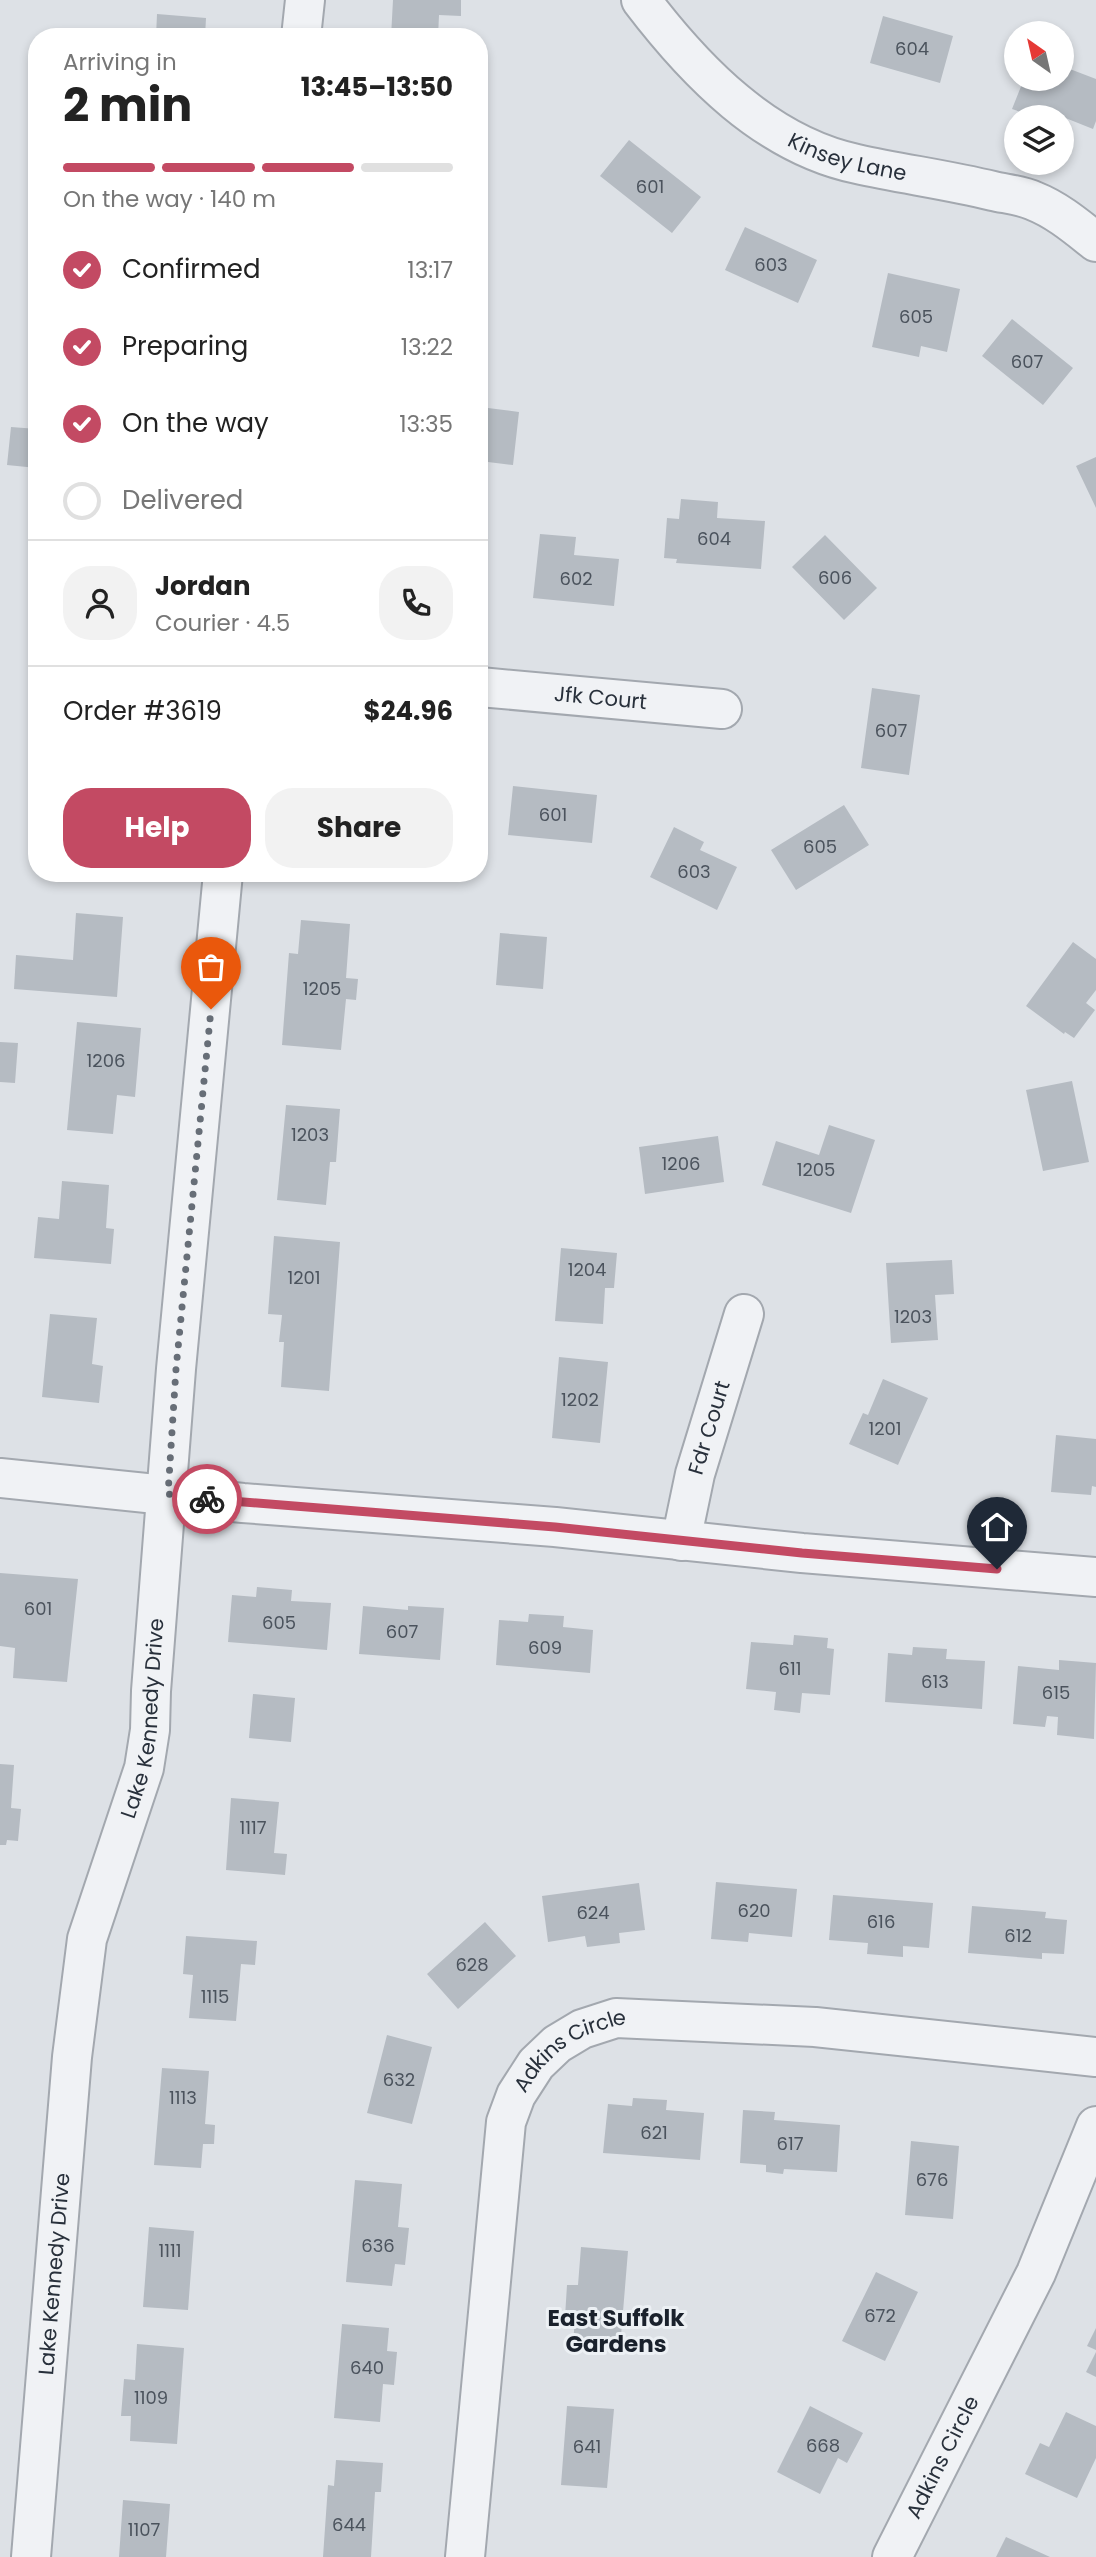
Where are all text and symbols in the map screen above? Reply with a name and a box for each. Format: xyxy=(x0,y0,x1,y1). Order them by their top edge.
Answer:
north arrow xyxy=(1004,21,1074,91)
map controls xyxy=(1004,21,1074,175)
house number: 604 xyxy=(895,36,929,61)
text: Arriving in xyxy=(63,46,177,78)
text: 13:45–13:50 xyxy=(301,69,453,105)
text: 2 min xyxy=(63,73,192,137)
button: layers xyxy=(1004,105,1074,175)
street label: Kinsey Lane xyxy=(783,126,909,188)
house number: 601 xyxy=(636,174,664,199)
text: On the way · 140 m xyxy=(63,183,276,215)
icon: check xyxy=(63,251,101,289)
text: Confirmed xyxy=(122,251,260,287)
house number: 603 xyxy=(754,252,788,277)
text: 13:17 xyxy=(407,254,453,286)
house number: 605 xyxy=(899,304,933,329)
icon: check xyxy=(63,328,101,366)
text: Preparing xyxy=(122,328,248,364)
text: 13:22 xyxy=(401,331,453,363)
house number: 607 xyxy=(1011,349,1043,374)
icon: check xyxy=(63,405,101,443)
text: On the way xyxy=(122,405,269,441)
text: 13:35 xyxy=(399,408,453,440)
text: Delivered xyxy=(122,482,243,518)
house number: 604 xyxy=(697,526,731,551)
house number: 606 xyxy=(818,565,852,590)
button: person xyxy=(63,566,137,640)
button: phone xyxy=(379,566,453,640)
house number: 602 xyxy=(559,566,593,591)
text: Jordan xyxy=(155,568,251,604)
text: Courier · 4.5 xyxy=(155,607,290,639)
street label: Jfk Court xyxy=(553,679,648,716)
text: Order #3619 xyxy=(63,693,222,729)
text: $24.96 xyxy=(364,693,453,729)
house number: 607 xyxy=(875,718,907,743)
button: Help xyxy=(63,788,251,868)
button: Share xyxy=(265,788,453,868)
house number: 601 xyxy=(539,802,567,827)
house number: 605 xyxy=(803,834,837,859)
house number: 603 xyxy=(677,859,711,884)
pin xyxy=(181,937,241,1009)
icon: bag xyxy=(192,948,230,986)
house number: 1205 xyxy=(303,976,341,1001)
house number: 1206 xyxy=(87,1048,125,1073)
house number: 1203 xyxy=(291,1122,329,1147)
house number: 1206 xyxy=(662,1151,700,1176)
house number: 1205 xyxy=(797,1157,835,1182)
house number: 1204 xyxy=(568,1257,606,1282)
house number: 1201 xyxy=(287,1265,321,1290)
house number: 1203 xyxy=(894,1304,932,1329)
street label: Fdr Court xyxy=(681,1377,737,1478)
house number: 1202 xyxy=(561,1387,599,1412)
house number: 1201 xyxy=(868,1416,902,1441)
courier xyxy=(172,1464,242,1534)
icon: bike xyxy=(188,1480,226,1518)
pin xyxy=(967,1497,1027,1569)
icon: home xyxy=(978,1508,1016,1546)
house number: 601 xyxy=(24,1596,52,1621)
house number: 605 xyxy=(262,1610,296,1635)
street label: Lake Kennedy Drive xyxy=(113,1617,171,1822)
house number: 607 xyxy=(386,1619,418,1644)
house number: 609 xyxy=(528,1635,562,1660)
house number: 611 xyxy=(779,1656,801,1681)
house number: 613 xyxy=(921,1669,949,1694)
house number: 615 xyxy=(1042,1680,1070,1705)
house number: 1117 xyxy=(239,1815,267,1840)
house number: 620 xyxy=(737,1898,771,1923)
house number: 624 xyxy=(576,1900,610,1925)
house number: 616 xyxy=(867,1909,895,1934)
house number: 612 xyxy=(1004,1923,1032,1948)
house number: 628 xyxy=(455,1952,489,1977)
house number: 1115 xyxy=(201,1984,229,2009)
street label: Adkins Circle xyxy=(507,2003,626,2098)
house number: 632 xyxy=(383,2067,415,2092)
house number: 1113 xyxy=(169,2085,197,2110)
house number: 621 xyxy=(640,2120,668,2145)
house number: 617 xyxy=(776,2131,804,2156)
house number: 676 xyxy=(916,2167,948,2192)
street label: Lake Kennedy Drive xyxy=(31,2172,76,2376)
house number: 636 xyxy=(361,2233,395,2258)
house number: 1111 xyxy=(158,2238,182,2263)
district label: East Suffolk Gardens xyxy=(548,2302,685,2360)
house number: 672 xyxy=(864,2303,896,2328)
house number: 640 xyxy=(350,2355,384,2380)
house number: 1109 xyxy=(134,2385,168,2410)
street label: Adkins Circle xyxy=(899,2390,986,2523)
house number: 668 xyxy=(806,2433,840,2458)
house number: 641 xyxy=(573,2434,601,2459)
house number: 644 xyxy=(332,2512,366,2537)
house number: 1107 xyxy=(128,2517,160,2542)

